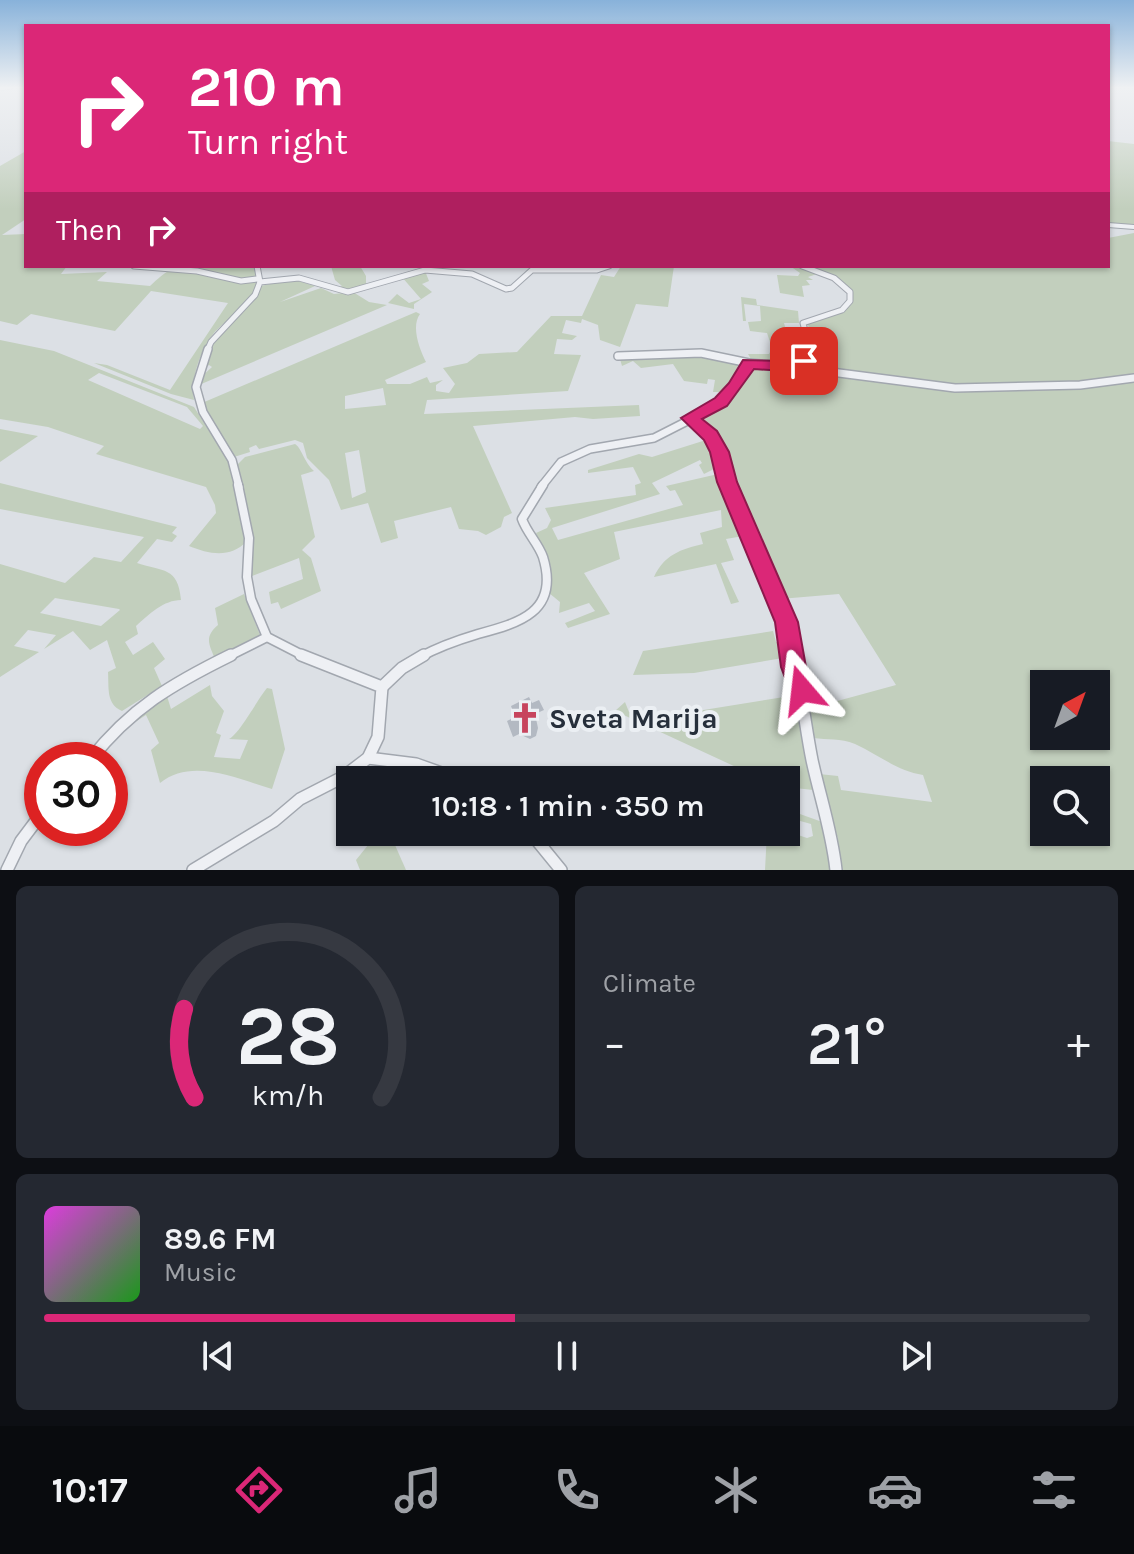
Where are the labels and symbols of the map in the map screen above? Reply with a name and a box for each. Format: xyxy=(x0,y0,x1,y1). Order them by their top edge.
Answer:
pin xyxy=(770,327,838,395)
position arrow xyxy=(760,648,844,732)
north arrow xyxy=(1030,670,1110,750)
church icon: Sveta Marija xyxy=(508,701,542,735)
place label: Sveta Marija xyxy=(549,702,718,735)
speed limit sign: 30 xyxy=(24,742,128,846)

